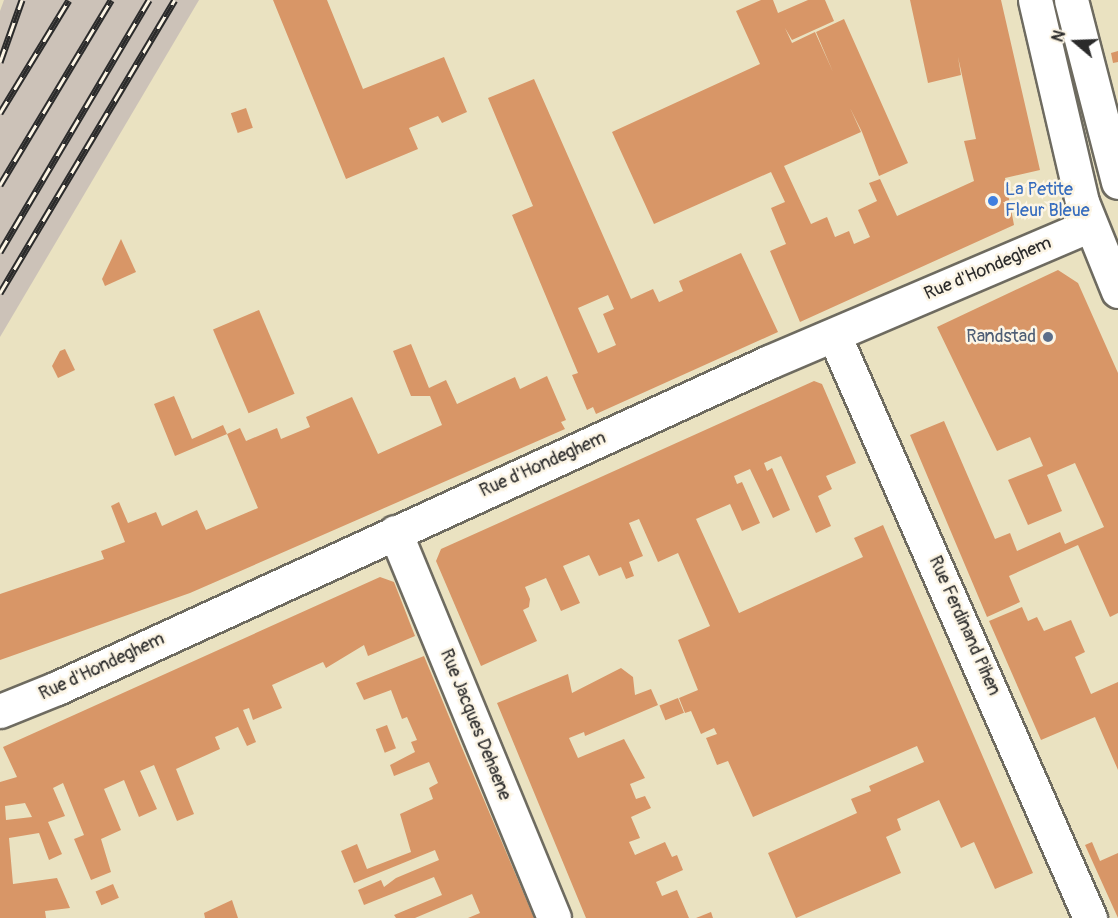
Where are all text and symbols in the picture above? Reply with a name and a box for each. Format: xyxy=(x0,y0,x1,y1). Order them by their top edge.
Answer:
north arrow xyxy=(1046,12,1106,72)
text: N xyxy=(1048,28,1070,45)
place label: La Petite Fleur Bleue xyxy=(1005,180,1090,222)
marker: La Petite Fleur Bleue xyxy=(986,194,1000,208)
street label: Rue d'Hondeghem xyxy=(921,233,1055,305)
place label: Randstad xyxy=(966,326,1036,348)
marker: Randstad xyxy=(1041,330,1055,344)
street label: Rue d'Hondeghem xyxy=(477,427,609,503)
street label: Rue Ferdinand Pihen xyxy=(924,553,1004,699)
street label: Rue d'Hondeghem xyxy=(36,628,168,706)
street label: Rue Jacques Dehaene xyxy=(435,646,515,804)

